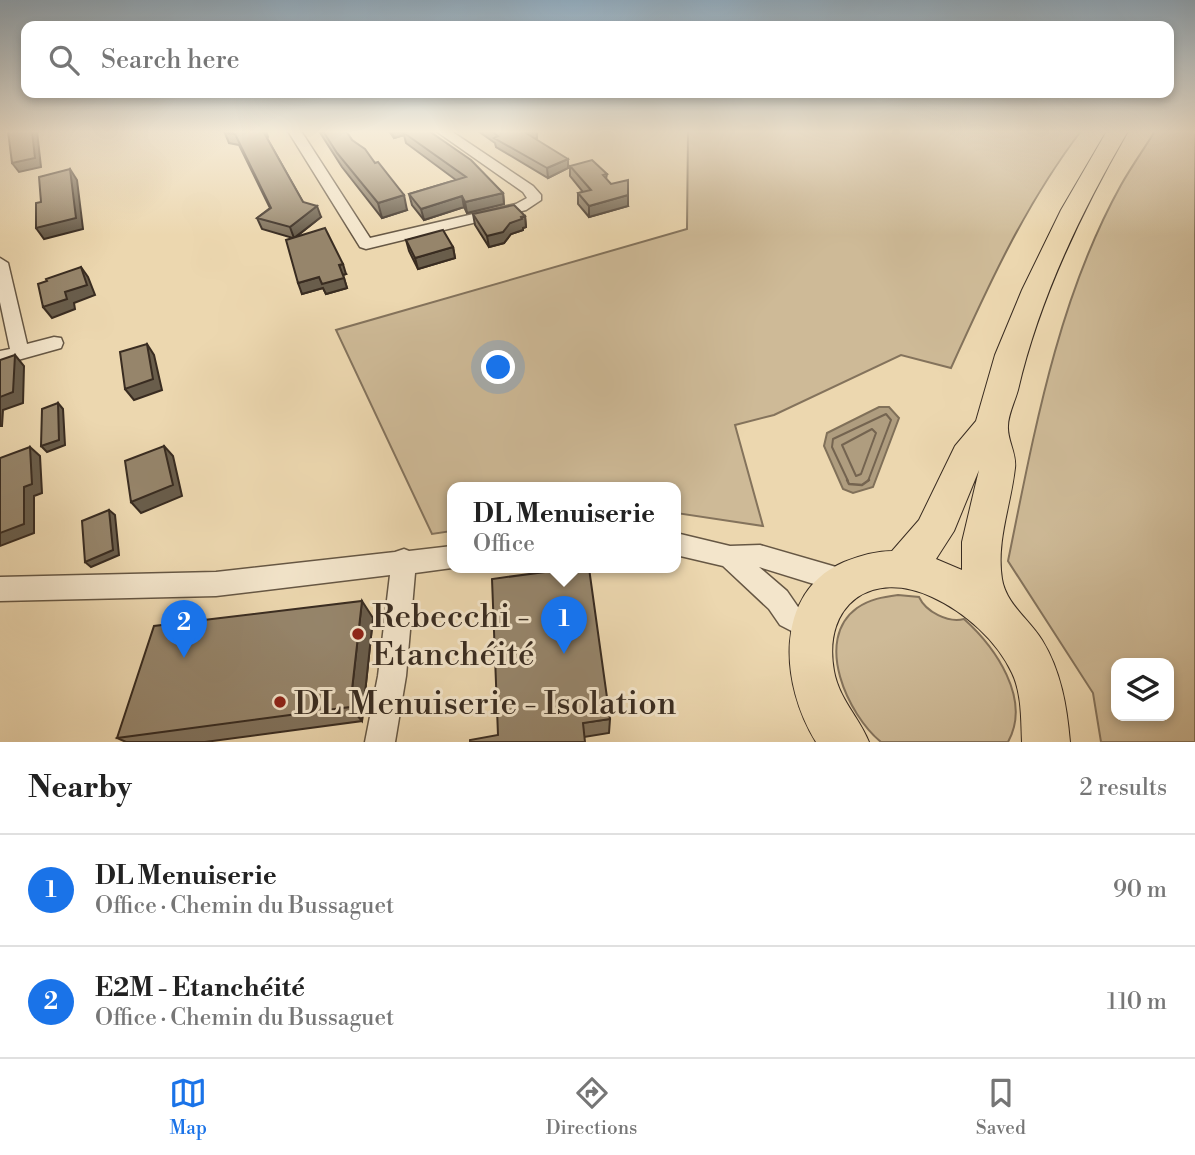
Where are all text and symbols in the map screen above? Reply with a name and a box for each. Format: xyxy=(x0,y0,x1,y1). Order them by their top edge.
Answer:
search box xyxy=(21,21,1174,98)
icon: search xyxy=(45,41,83,79)
text: Search here xyxy=(101,44,240,76)
your location xyxy=(481,350,515,384)
popup xyxy=(447,482,681,573)
text: DL Menuiserie xyxy=(473,498,655,530)
text: Office xyxy=(473,530,535,558)
pin: 1 xyxy=(541,596,587,654)
place label: Rebecchi - Etanchéité xyxy=(372,597,535,676)
pin: 2 xyxy=(161,600,207,658)
marker: Rebecchi - Etanchéité xyxy=(350,626,366,642)
map controls xyxy=(1111,658,1174,721)
button: layers xyxy=(1111,658,1174,721)
place label: DL Menuiserie - Isolation xyxy=(294,684,677,725)
marker: DL Menuiserie - Isolation xyxy=(272,694,288,710)
text: Nearby xyxy=(28,769,132,807)
text: 2 results xyxy=(1080,774,1167,802)
text: DL Menuiserie xyxy=(95,860,277,892)
text: 1 xyxy=(45,876,57,904)
text: 90 m xyxy=(1113,876,1167,904)
text: Office · Chemin du Bussaguet xyxy=(95,892,394,920)
text: E2M - Etanchéité xyxy=(95,972,305,1004)
text: 2 xyxy=(44,988,58,1016)
text: 110 m xyxy=(1107,988,1167,1016)
text: Office · Chemin du Bussaguet xyxy=(95,1004,394,1032)
tab: Map xyxy=(169,1074,207,1140)
tab: Directions xyxy=(546,1074,637,1140)
tab: Saved xyxy=(976,1074,1026,1140)

